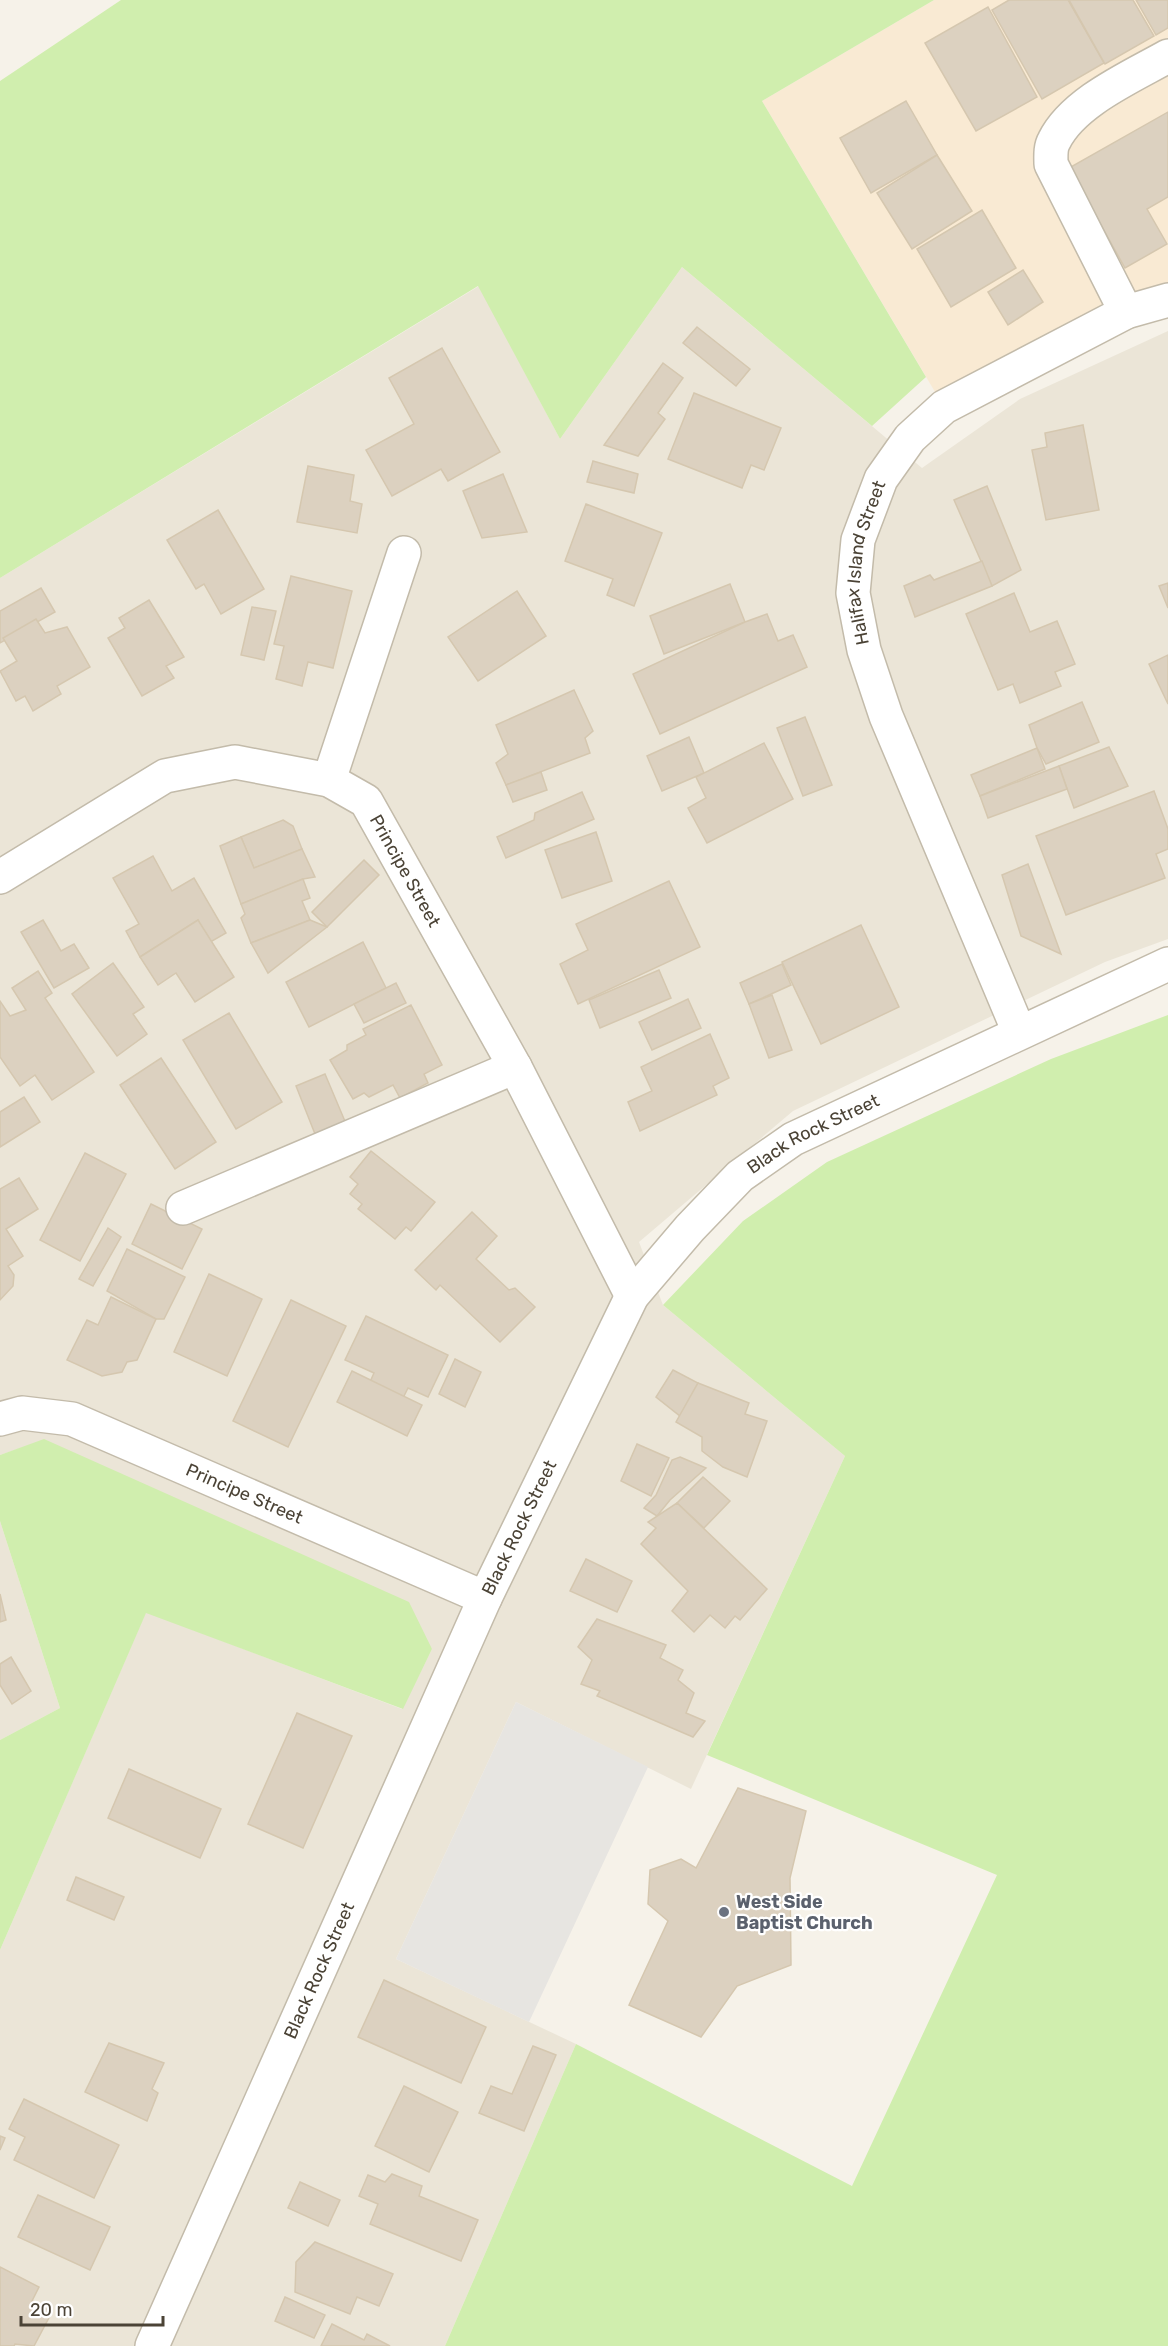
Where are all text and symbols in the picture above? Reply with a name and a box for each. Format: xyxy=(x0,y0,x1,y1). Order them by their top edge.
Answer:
street label: Halifax Island Street xyxy=(842,477,890,647)
street label: Principe Street xyxy=(365,811,445,931)
street label: Black Rock Street xyxy=(743,1089,883,1179)
street label: Black Rock Street xyxy=(477,1457,561,1599)
street label: Principe Street xyxy=(182,1459,306,1529)
place label: West Side Baptist Church xyxy=(736,1891,873,1934)
street label: Black Rock Street xyxy=(279,1899,359,2042)
marker: West Side Baptist Church xyxy=(717,1905,731,1919)
scale bar xyxy=(21,2289,164,2327)
text: 20 m xyxy=(30,2299,72,2321)

